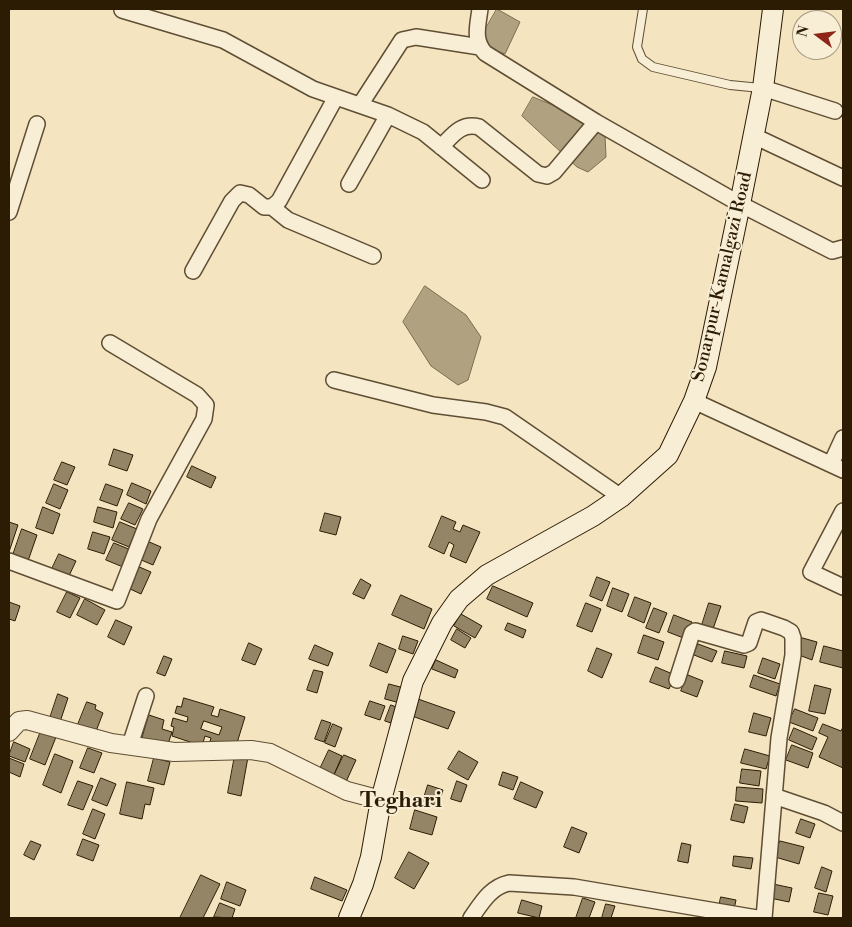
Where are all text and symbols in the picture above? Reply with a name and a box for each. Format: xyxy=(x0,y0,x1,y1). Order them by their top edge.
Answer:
north arrow xyxy=(792,10,842,60)
text: N xyxy=(793,24,814,39)
street label: Sonarpur-Kamalgazi Road xyxy=(688,170,758,384)
district label: Teghari xyxy=(360,789,442,815)

